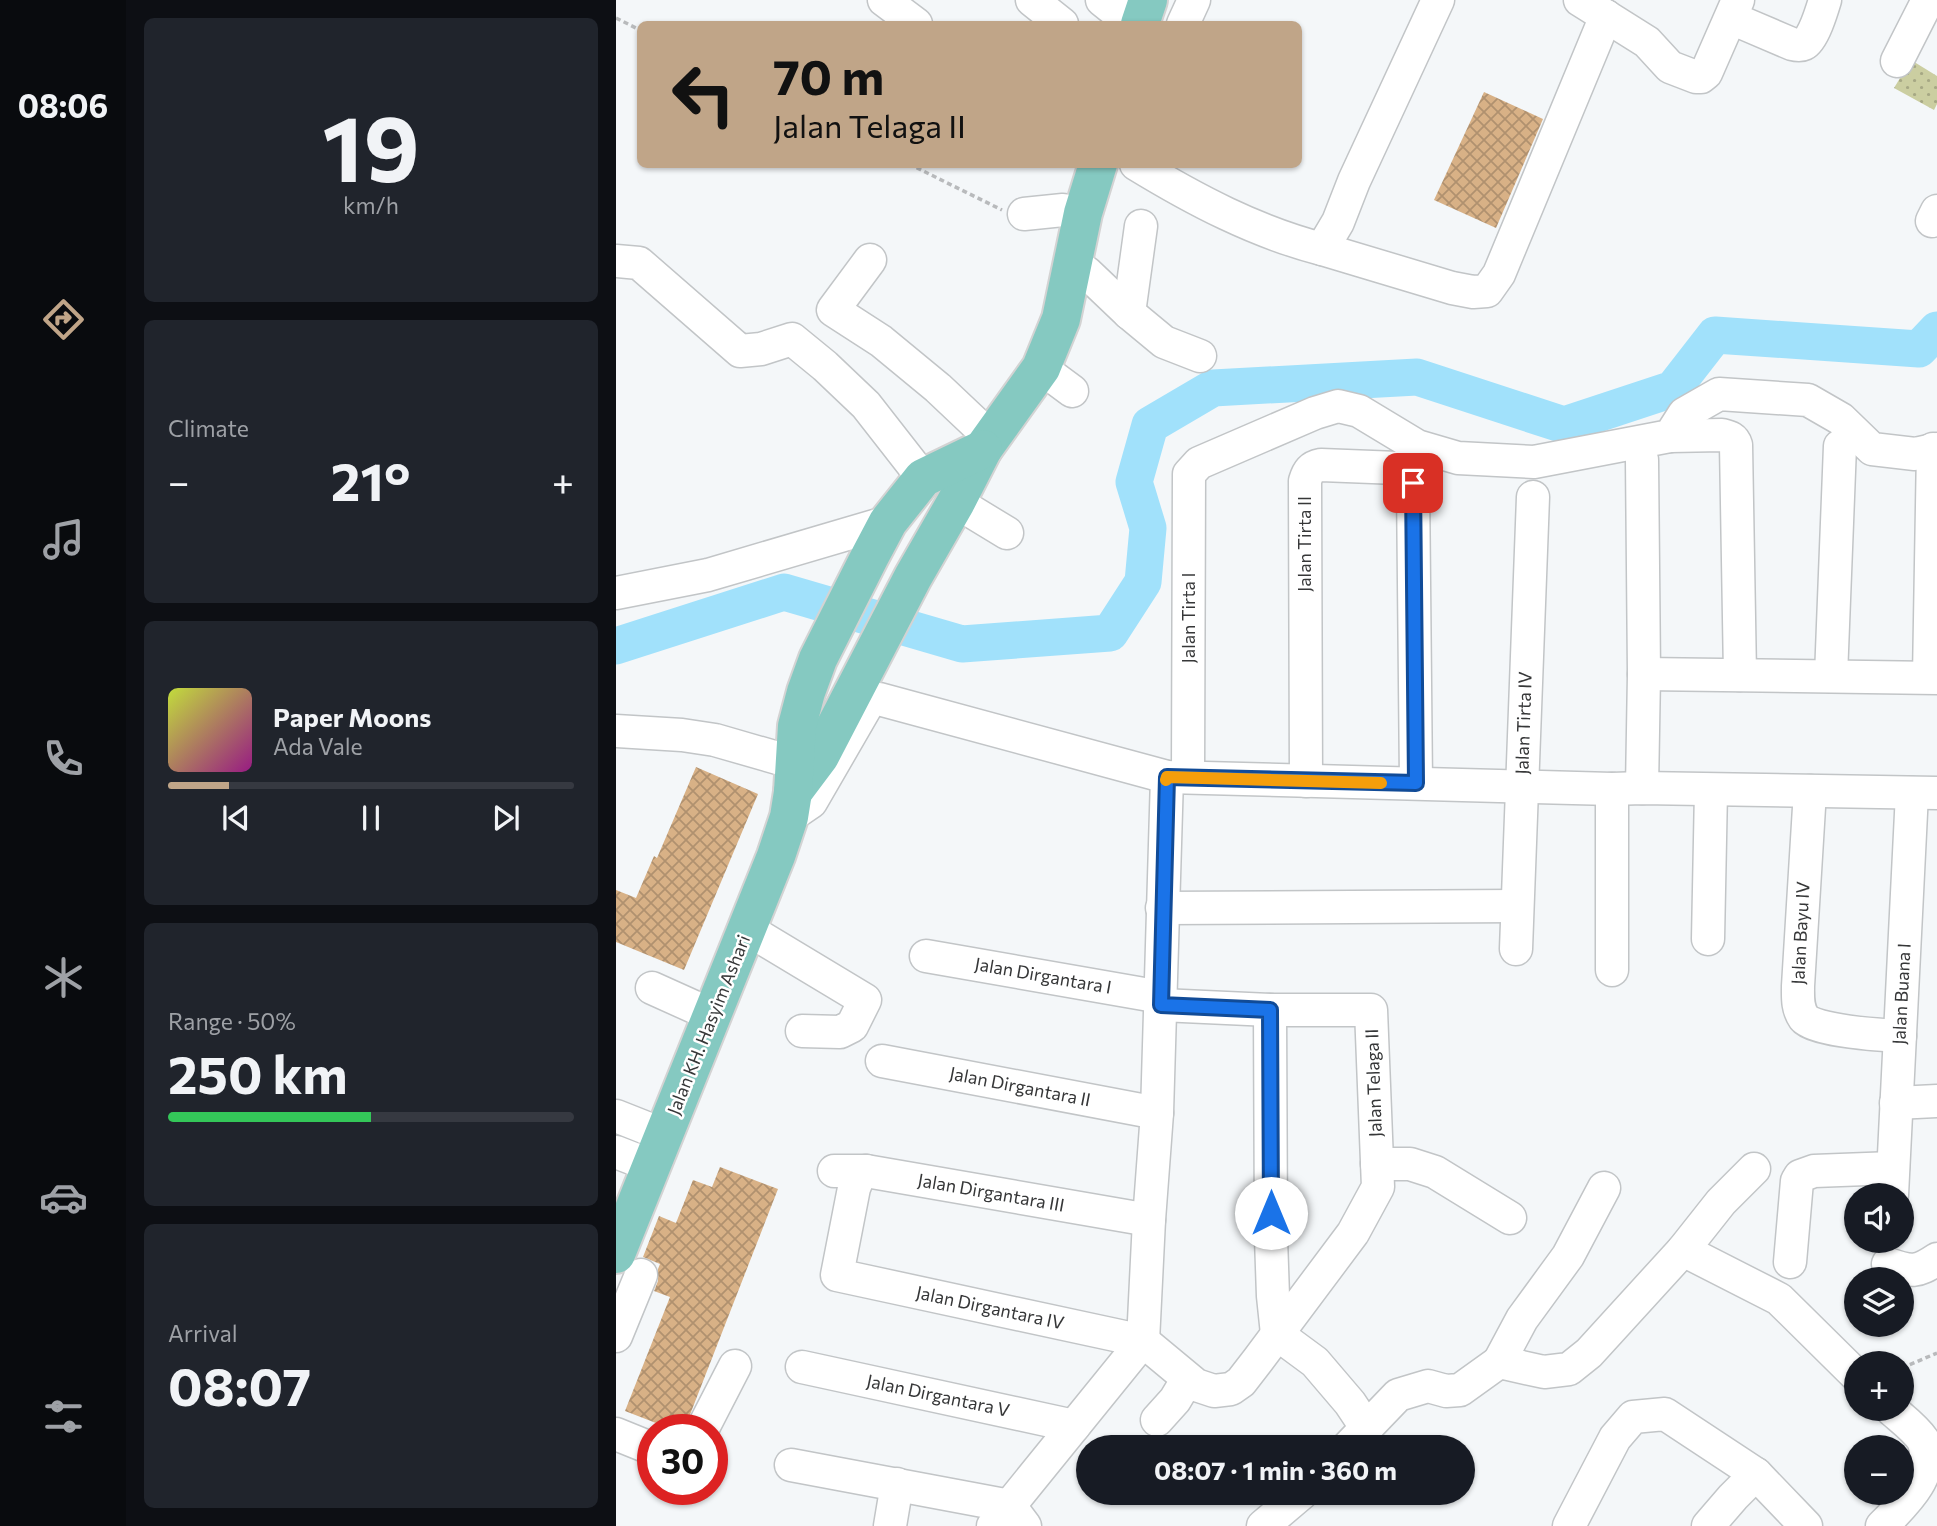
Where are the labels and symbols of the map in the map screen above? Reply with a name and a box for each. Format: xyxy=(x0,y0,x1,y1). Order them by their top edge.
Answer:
pin xyxy=(1383,453,1443,513)
street label: Jalan Tirta II xyxy=(1293,496,1315,592)
street label: Jalan Tirta I xyxy=(1177,572,1199,664)
street label: Jalan Tirta IV xyxy=(1510,671,1536,775)
street label: Jalan Bayu IV xyxy=(1786,881,1814,985)
street label: Jalan KH. Hasyim Ashari xyxy=(662,932,754,1118)
street label: Jalan Buana I xyxy=(1887,943,1915,1045)
street label: Jalan Dirgantara I xyxy=(973,952,1113,998)
street label: Jalan Telaga II xyxy=(1360,1028,1386,1138)
street label: Jalan Dirgantara II xyxy=(948,1062,1093,1111)
street label: Jalan Dirgantara III xyxy=(916,1168,1066,1216)
position arrow xyxy=(1234,1176,1308,1250)
street label: Jalan Dirgantara IV xyxy=(914,1281,1066,1333)
street label: Jalan Dirgantara V xyxy=(865,1369,1012,1421)
speed limit sign: 30 xyxy=(637,1414,728,1505)

